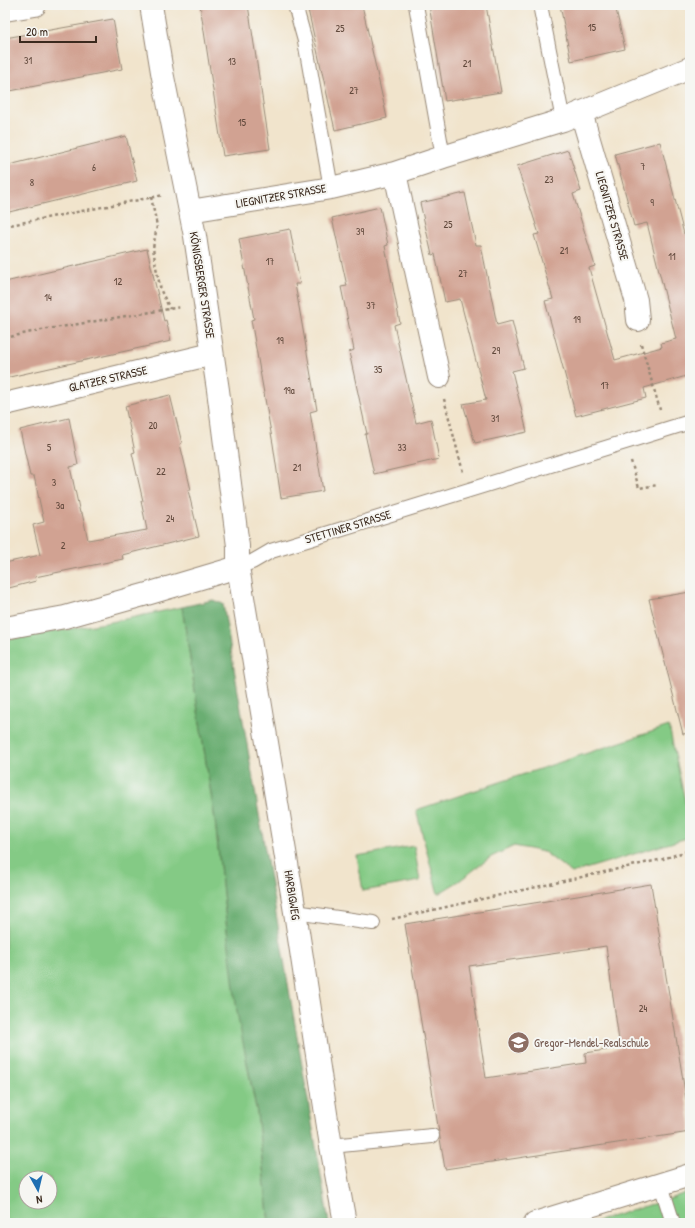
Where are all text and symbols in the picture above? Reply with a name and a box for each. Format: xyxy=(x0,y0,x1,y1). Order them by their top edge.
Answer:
scale bar xyxy=(20,18,96,44)
house number: 15 xyxy=(588,21,597,34)
house number: 25 xyxy=(336,22,345,35)
text: 20 m xyxy=(26,23,48,40)
house number: 31 xyxy=(24,54,32,67)
house number: 13 xyxy=(228,55,237,68)
house number: 21 xyxy=(463,57,472,70)
house number: 27 xyxy=(349,84,359,97)
house number: 15 xyxy=(238,116,247,129)
house number: 7 xyxy=(641,160,646,173)
house number: 6 xyxy=(92,161,96,174)
street label: LIEGNITZER STRASSE xyxy=(592,170,633,263)
house number: 23 xyxy=(544,173,554,186)
house number: 8 xyxy=(30,176,34,189)
street label: LIEGNITZER STRASSE xyxy=(234,179,328,212)
house number: 9 xyxy=(650,196,654,209)
house number: 25 xyxy=(444,218,453,231)
house number: 39 xyxy=(356,225,364,238)
street label: KÖNIGSBERGER STRASSE xyxy=(186,230,219,340)
house number: 21 xyxy=(560,244,569,257)
house number: 11 xyxy=(668,250,676,263)
house number: 17 xyxy=(266,255,274,268)
house number: 27 xyxy=(458,267,468,280)
house number: 12 xyxy=(114,275,122,288)
house number: 14 xyxy=(44,291,52,304)
house number: 37 xyxy=(366,299,376,312)
house number: 19 xyxy=(573,313,581,326)
house number: 19 xyxy=(276,334,284,347)
house number: 29 xyxy=(492,344,501,357)
street label: GLATZER STRASSE xyxy=(67,361,149,396)
house number: 35 xyxy=(374,363,383,376)
house number: 17 xyxy=(601,379,609,392)
house number: 19a xyxy=(283,384,295,397)
house number: 31 xyxy=(491,412,499,425)
house number: 20 xyxy=(148,419,158,432)
house number: 5 xyxy=(47,441,52,454)
house number: 33 xyxy=(398,441,407,454)
house number: 21 xyxy=(293,461,302,474)
house number: 22 xyxy=(156,465,166,478)
house number: 3 xyxy=(52,476,57,489)
house number: 3a xyxy=(56,499,64,512)
street label: STETTINER STRASSE xyxy=(303,505,394,548)
house number: 24 xyxy=(166,512,174,525)
house number: 2 xyxy=(61,539,66,552)
street label: HARBIGWEG xyxy=(280,869,305,921)
house number: 24 xyxy=(639,1002,647,1015)
school or university icon: Gregor-Mendel-Realschule xyxy=(505,1030,531,1056)
place label: Gregor-Mendel-Realschule xyxy=(534,1034,649,1051)
north arrow xyxy=(18,1170,58,1210)
text: N xyxy=(35,1193,43,1207)

